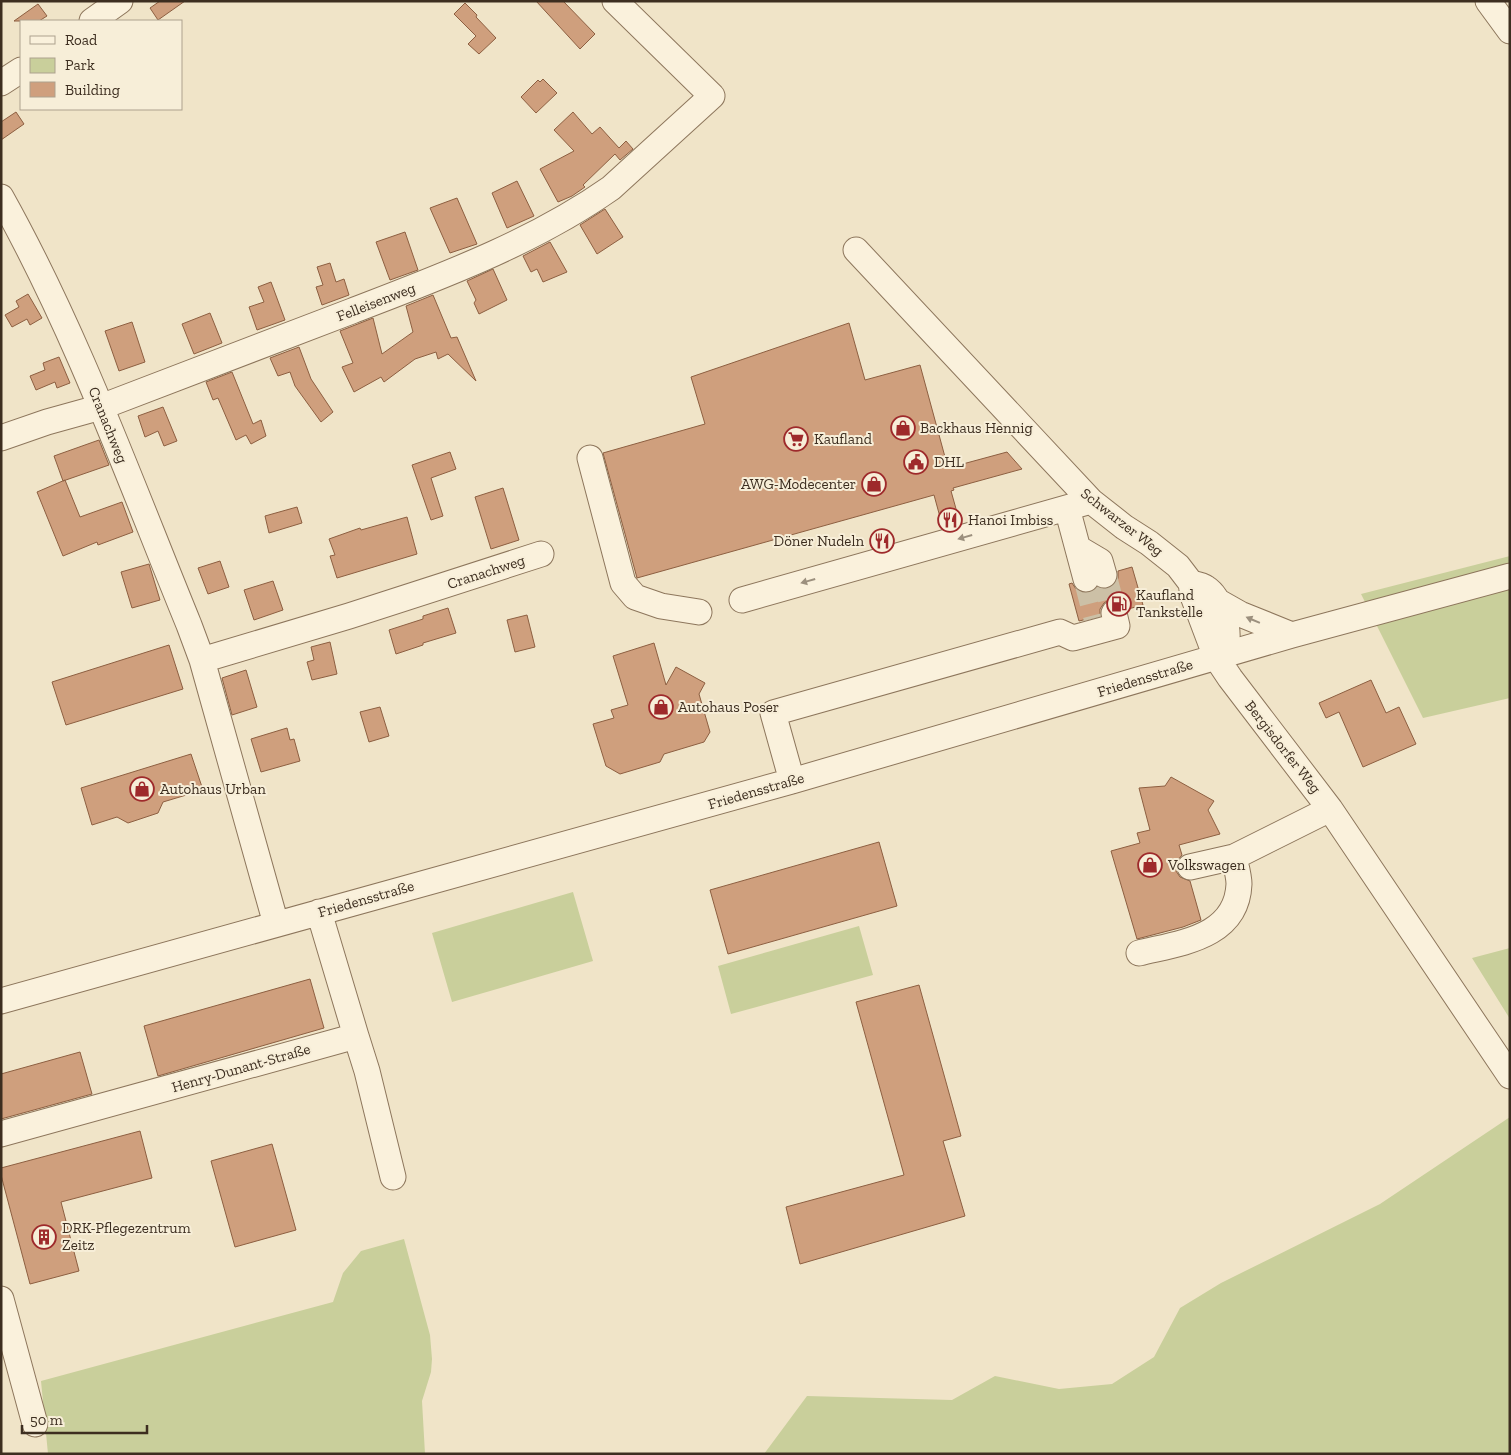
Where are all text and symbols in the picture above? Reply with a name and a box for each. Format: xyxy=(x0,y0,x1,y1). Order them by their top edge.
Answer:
legend xyxy=(20,20,182,110)
text: Road xyxy=(65,31,98,49)
text: Park xyxy=(65,56,95,74)
text: Building xyxy=(65,81,120,99)
street label: Felleisenweg xyxy=(334,279,418,325)
street label: Cranachweg xyxy=(85,384,131,466)
shop icon: Backhaus Hennig xyxy=(890,415,916,441)
place label: Backhaus Hennig xyxy=(920,419,1033,437)
supermarket icon: Kaufland xyxy=(783,426,809,452)
place label: Kaufland xyxy=(814,430,873,448)
public building icon: DHL xyxy=(903,449,929,475)
place label: DHL xyxy=(934,453,964,471)
shop icon: AWG-Modecenter xyxy=(861,471,887,497)
place label: AWG-Modecenter xyxy=(741,475,856,493)
street label: Schwarzer Weg xyxy=(1077,484,1167,560)
restaurant icon: Hanoi Imbiss xyxy=(937,507,963,533)
place label: Hanoi Imbiss xyxy=(968,511,1053,529)
restaurant icon: Döner Nudeln xyxy=(869,528,895,554)
place label: Döner Nudeln xyxy=(774,532,864,550)
one-way arrow xyxy=(957,533,972,541)
street label: Cranachweg xyxy=(445,551,527,593)
one-way arrow xyxy=(801,577,816,585)
place label: Kaufland Tankstelle xyxy=(1136,586,1203,621)
fuel station icon: Kaufland Tankstelle xyxy=(1106,591,1132,617)
one-way arrow xyxy=(1246,616,1260,624)
street label: Friedensstraße xyxy=(1095,655,1195,701)
shop icon: Autohaus Poser xyxy=(648,694,674,720)
street label: Bergisdorfer Weg xyxy=(1241,697,1325,797)
place label: Autohaus Poser xyxy=(678,698,779,716)
street label: Friedensstraße xyxy=(706,769,806,813)
shop icon: Autohaus Urban xyxy=(129,776,155,802)
place label: Autohaus Urban xyxy=(160,780,266,798)
shop icon: Volkswagen xyxy=(1137,852,1163,878)
place label: Volkswagen xyxy=(1167,856,1246,874)
street label: Friedensstraße xyxy=(316,877,416,921)
street label: Henry-Dunant-Straße xyxy=(170,1040,312,1096)
place label: DRK-Pflegezentrum Zeitz xyxy=(62,1219,191,1254)
building icon: DRK-Pflegezentrum Zeitz xyxy=(31,1224,57,1250)
scale bar xyxy=(22,1402,148,1434)
text: 50 m xyxy=(30,1411,63,1429)

